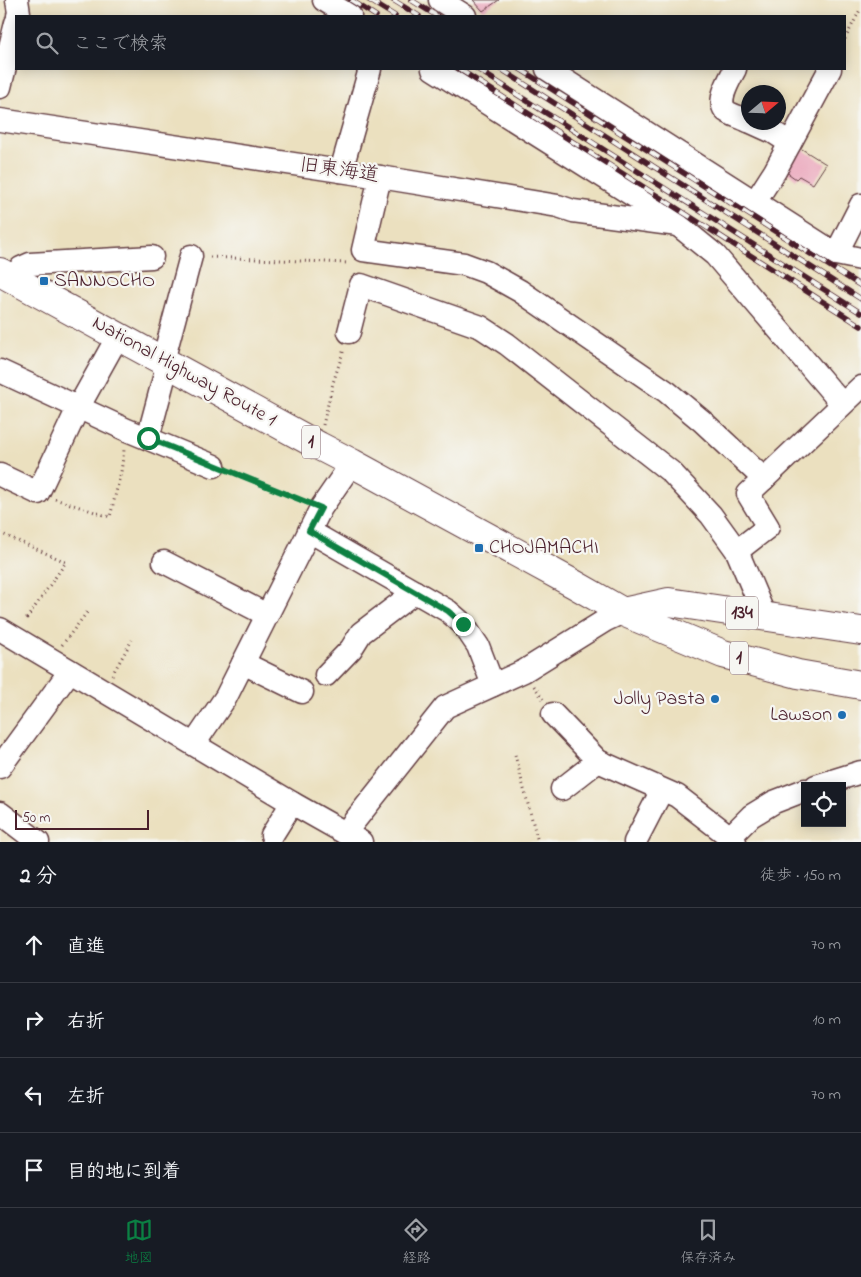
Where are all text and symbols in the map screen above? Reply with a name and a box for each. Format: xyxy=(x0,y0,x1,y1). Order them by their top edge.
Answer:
search box xyxy=(15,15,846,70)
icon: search xyxy=(33,29,61,57)
text: ここで検索 xyxy=(73,31,168,58)
north arrow xyxy=(741,85,786,130)
street label: 旧東海道 xyxy=(297,151,381,191)
place label: SANNOCHO xyxy=(54,267,155,296)
marker: SANNOCHO xyxy=(38,275,50,287)
street label: National Highway Route 1 xyxy=(86,309,282,436)
road number: 1 xyxy=(302,426,320,458)
route start xyxy=(137,427,160,450)
place label: CHOJAMACHI xyxy=(489,534,599,563)
marker: CHOJAMACHI xyxy=(473,542,485,554)
road number: 134 xyxy=(726,596,758,630)
route end xyxy=(452,613,475,636)
road number: 1 xyxy=(730,641,748,674)
place label: Jolly Pasta xyxy=(614,685,705,714)
marker: Jolly Pasta xyxy=(709,693,721,705)
place label: Lawson xyxy=(770,701,832,730)
marker: Lawson xyxy=(836,709,848,721)
map controls xyxy=(801,782,846,827)
button: locate xyxy=(801,782,846,827)
scale bar xyxy=(15,807,149,830)
text: 50 m xyxy=(22,808,50,829)
text: 2 分 xyxy=(20,862,57,892)
text: 徒歩 · 150 m xyxy=(760,864,841,888)
icon: ahead xyxy=(20,931,48,959)
text: 70 m xyxy=(811,933,841,957)
text: 直進 xyxy=(67,934,105,961)
icon: right xyxy=(20,1006,48,1034)
text: 10 m xyxy=(813,1008,841,1032)
text: 右折 xyxy=(67,1009,105,1036)
icon: left xyxy=(20,1081,48,1109)
text: 70 m xyxy=(811,1083,841,1107)
text: 左折 xyxy=(67,1084,105,1111)
icon: arrive xyxy=(20,1156,48,1184)
text: 目的地に到着 xyxy=(67,1159,181,1186)
tab: 地図 xyxy=(125,1216,153,1269)
tab: 経路 xyxy=(402,1216,430,1269)
tab: 保存済み xyxy=(680,1216,736,1269)

